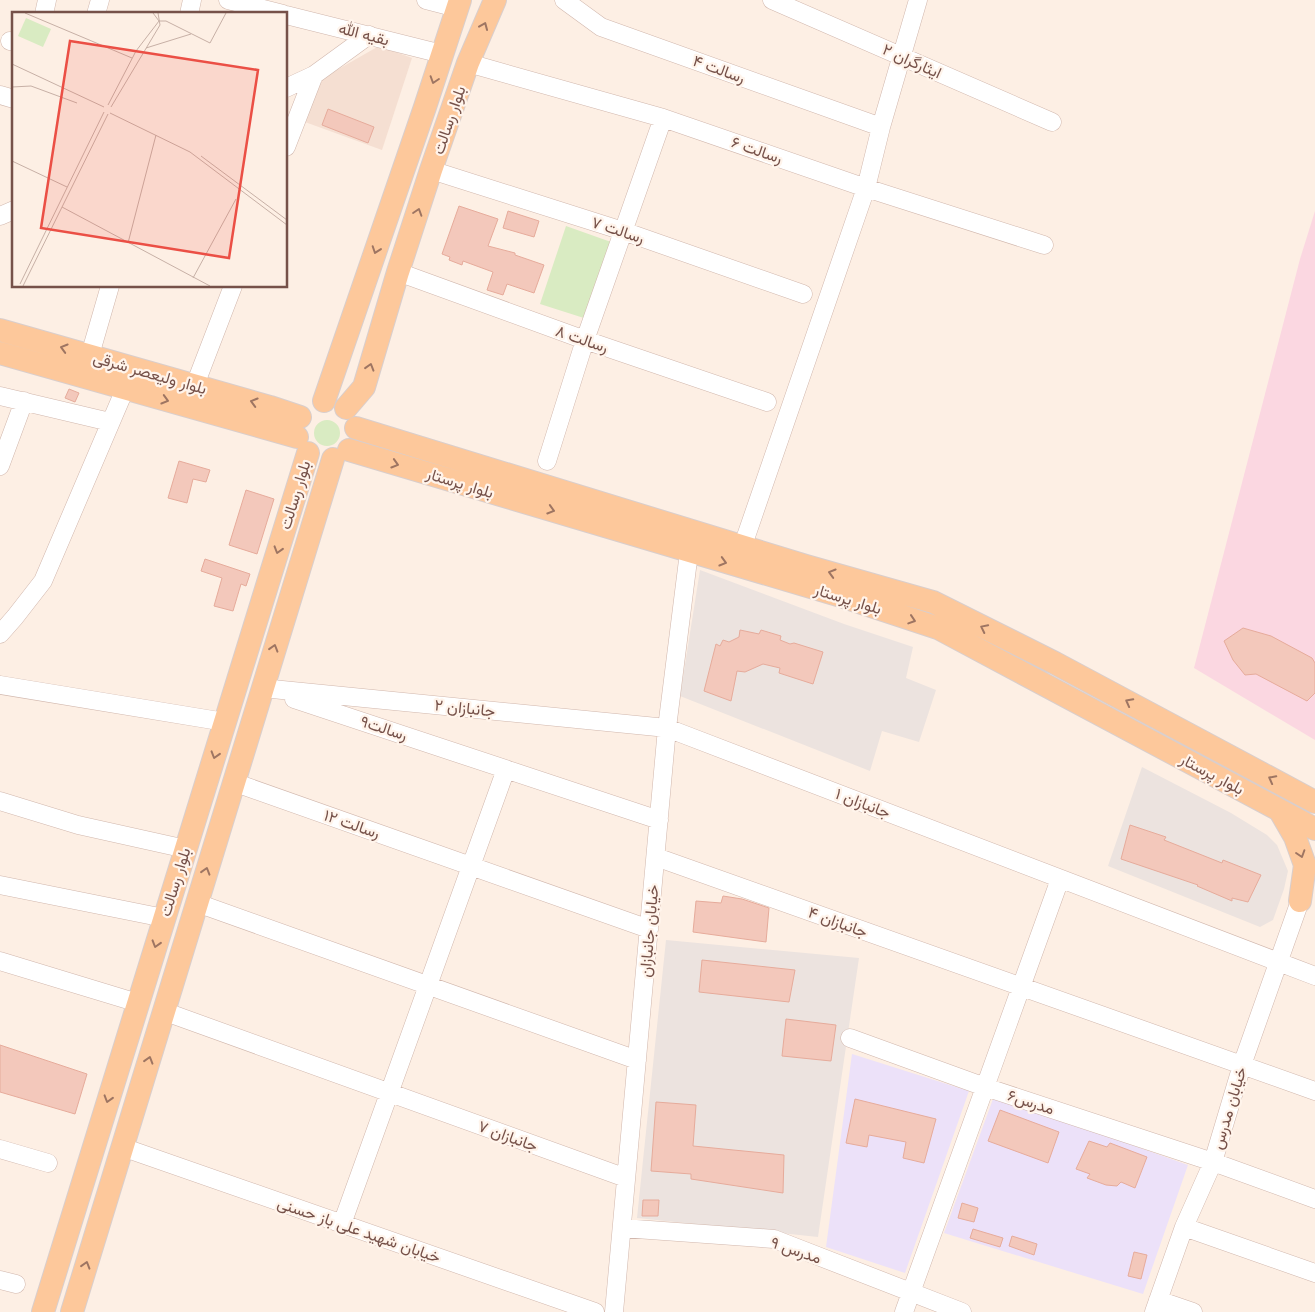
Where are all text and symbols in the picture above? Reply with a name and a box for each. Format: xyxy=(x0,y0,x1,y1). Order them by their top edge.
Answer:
inset map xyxy=(12,12,288,288)
street label: بقیه الله xyxy=(337,19,391,49)
one-way arrow xyxy=(478,22,488,31)
street label: ایثارگران ۲ xyxy=(879,41,944,83)
street label: رسالت ۴ xyxy=(690,52,747,88)
one-way arrow xyxy=(430,75,440,83)
street label: بلوار رسالت xyxy=(429,84,470,157)
street label: رسالت ۶ xyxy=(729,133,785,169)
one-way arrow xyxy=(412,208,422,216)
street label: رسالت ۷ xyxy=(589,214,646,248)
one-way arrow xyxy=(372,245,382,254)
street label: رسالت ۸ xyxy=(553,322,610,358)
one-way arrow xyxy=(60,343,68,353)
street label: بلوار ولیعصر شرقی xyxy=(91,349,209,399)
one-way arrow xyxy=(364,363,374,372)
one-way arrow xyxy=(160,394,168,404)
one-way arrow xyxy=(249,397,258,408)
one-way arrow xyxy=(391,458,399,468)
street label: بلوار رسالت xyxy=(276,459,315,532)
street label: بلوار پرستار xyxy=(422,464,496,504)
one-way arrow xyxy=(546,505,555,515)
one-way arrow xyxy=(274,545,284,553)
one-way arrow xyxy=(719,556,727,566)
one-way arrow xyxy=(828,569,836,579)
street label: بلوار پرستار xyxy=(810,580,884,620)
one-way arrow xyxy=(908,614,916,624)
one-way arrow xyxy=(980,624,989,634)
one-way arrow xyxy=(269,645,279,653)
street label: جانبازان ۲ xyxy=(434,696,496,722)
one-way arrow xyxy=(1125,698,1134,708)
street label: رسالت۹ xyxy=(358,712,410,745)
one-way arrow xyxy=(210,750,220,759)
street label: بلوار پرستار xyxy=(1175,750,1247,800)
one-way arrow xyxy=(1268,775,1277,785)
street label: جانبازان ۱ xyxy=(833,785,893,823)
street label: رسالت ۱۲ xyxy=(321,807,382,843)
street label: بلوار رسالت xyxy=(156,846,195,919)
one-way arrow xyxy=(1295,849,1305,857)
one-way arrow xyxy=(201,867,211,875)
street label: خیابان جانبازان xyxy=(636,884,664,978)
street label: جانبازان ۴ xyxy=(805,903,870,943)
one-way arrow xyxy=(152,939,162,947)
one-way arrow xyxy=(143,1056,153,1064)
street label: خیابان مدرس xyxy=(1208,1065,1252,1152)
street label: مدرس۶ xyxy=(1005,1087,1056,1119)
one-way arrow xyxy=(104,1094,114,1103)
street label: جانبازان ۷ xyxy=(475,1117,540,1157)
street label: خیابان شهید علی باز حسنی xyxy=(275,1194,443,1268)
street label: مدرس ۹ xyxy=(768,1233,824,1268)
one-way arrow xyxy=(81,1262,91,1270)

